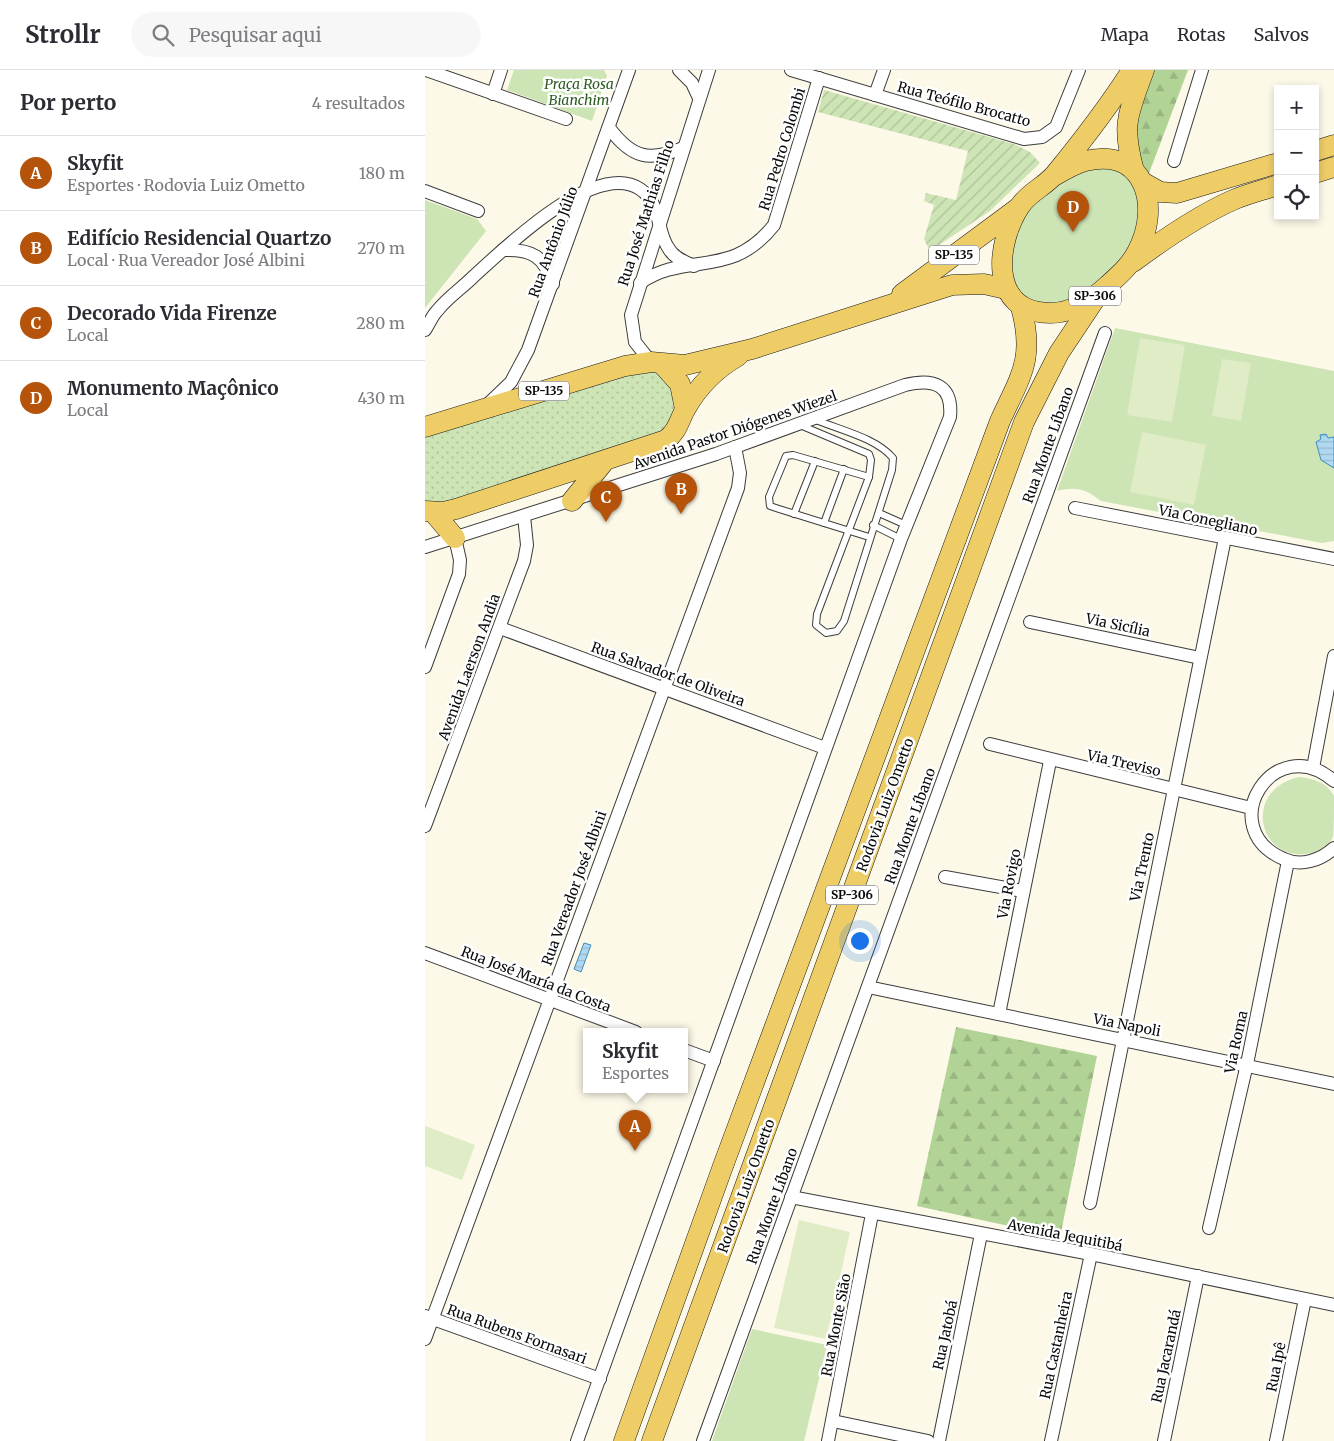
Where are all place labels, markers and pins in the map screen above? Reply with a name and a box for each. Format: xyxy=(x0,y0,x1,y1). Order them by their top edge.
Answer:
pin: D xyxy=(1057,191,1089,232)
pin: B xyxy=(665,473,697,514)
pin: C xyxy=(590,481,622,522)
pin: A xyxy=(619,1110,651,1151)

